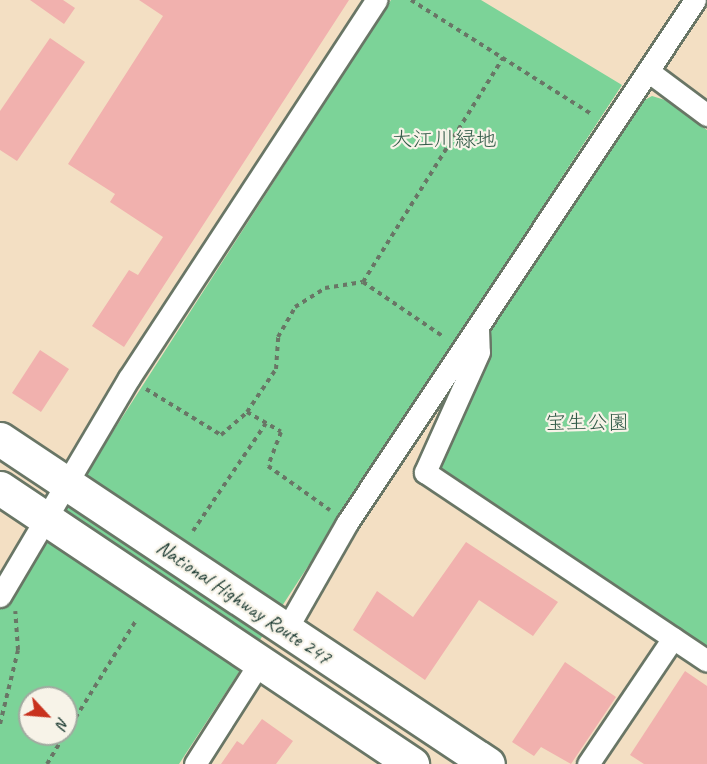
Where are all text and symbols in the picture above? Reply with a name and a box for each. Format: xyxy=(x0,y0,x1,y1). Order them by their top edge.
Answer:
park label: 大江川緑地 xyxy=(392,126,496,152)
park label: 宝生公園 xyxy=(545,409,629,435)
street label: National Highway Route 247 xyxy=(152,534,336,670)
north arrow xyxy=(18,686,78,746)
text: N xyxy=(51,714,74,732)

